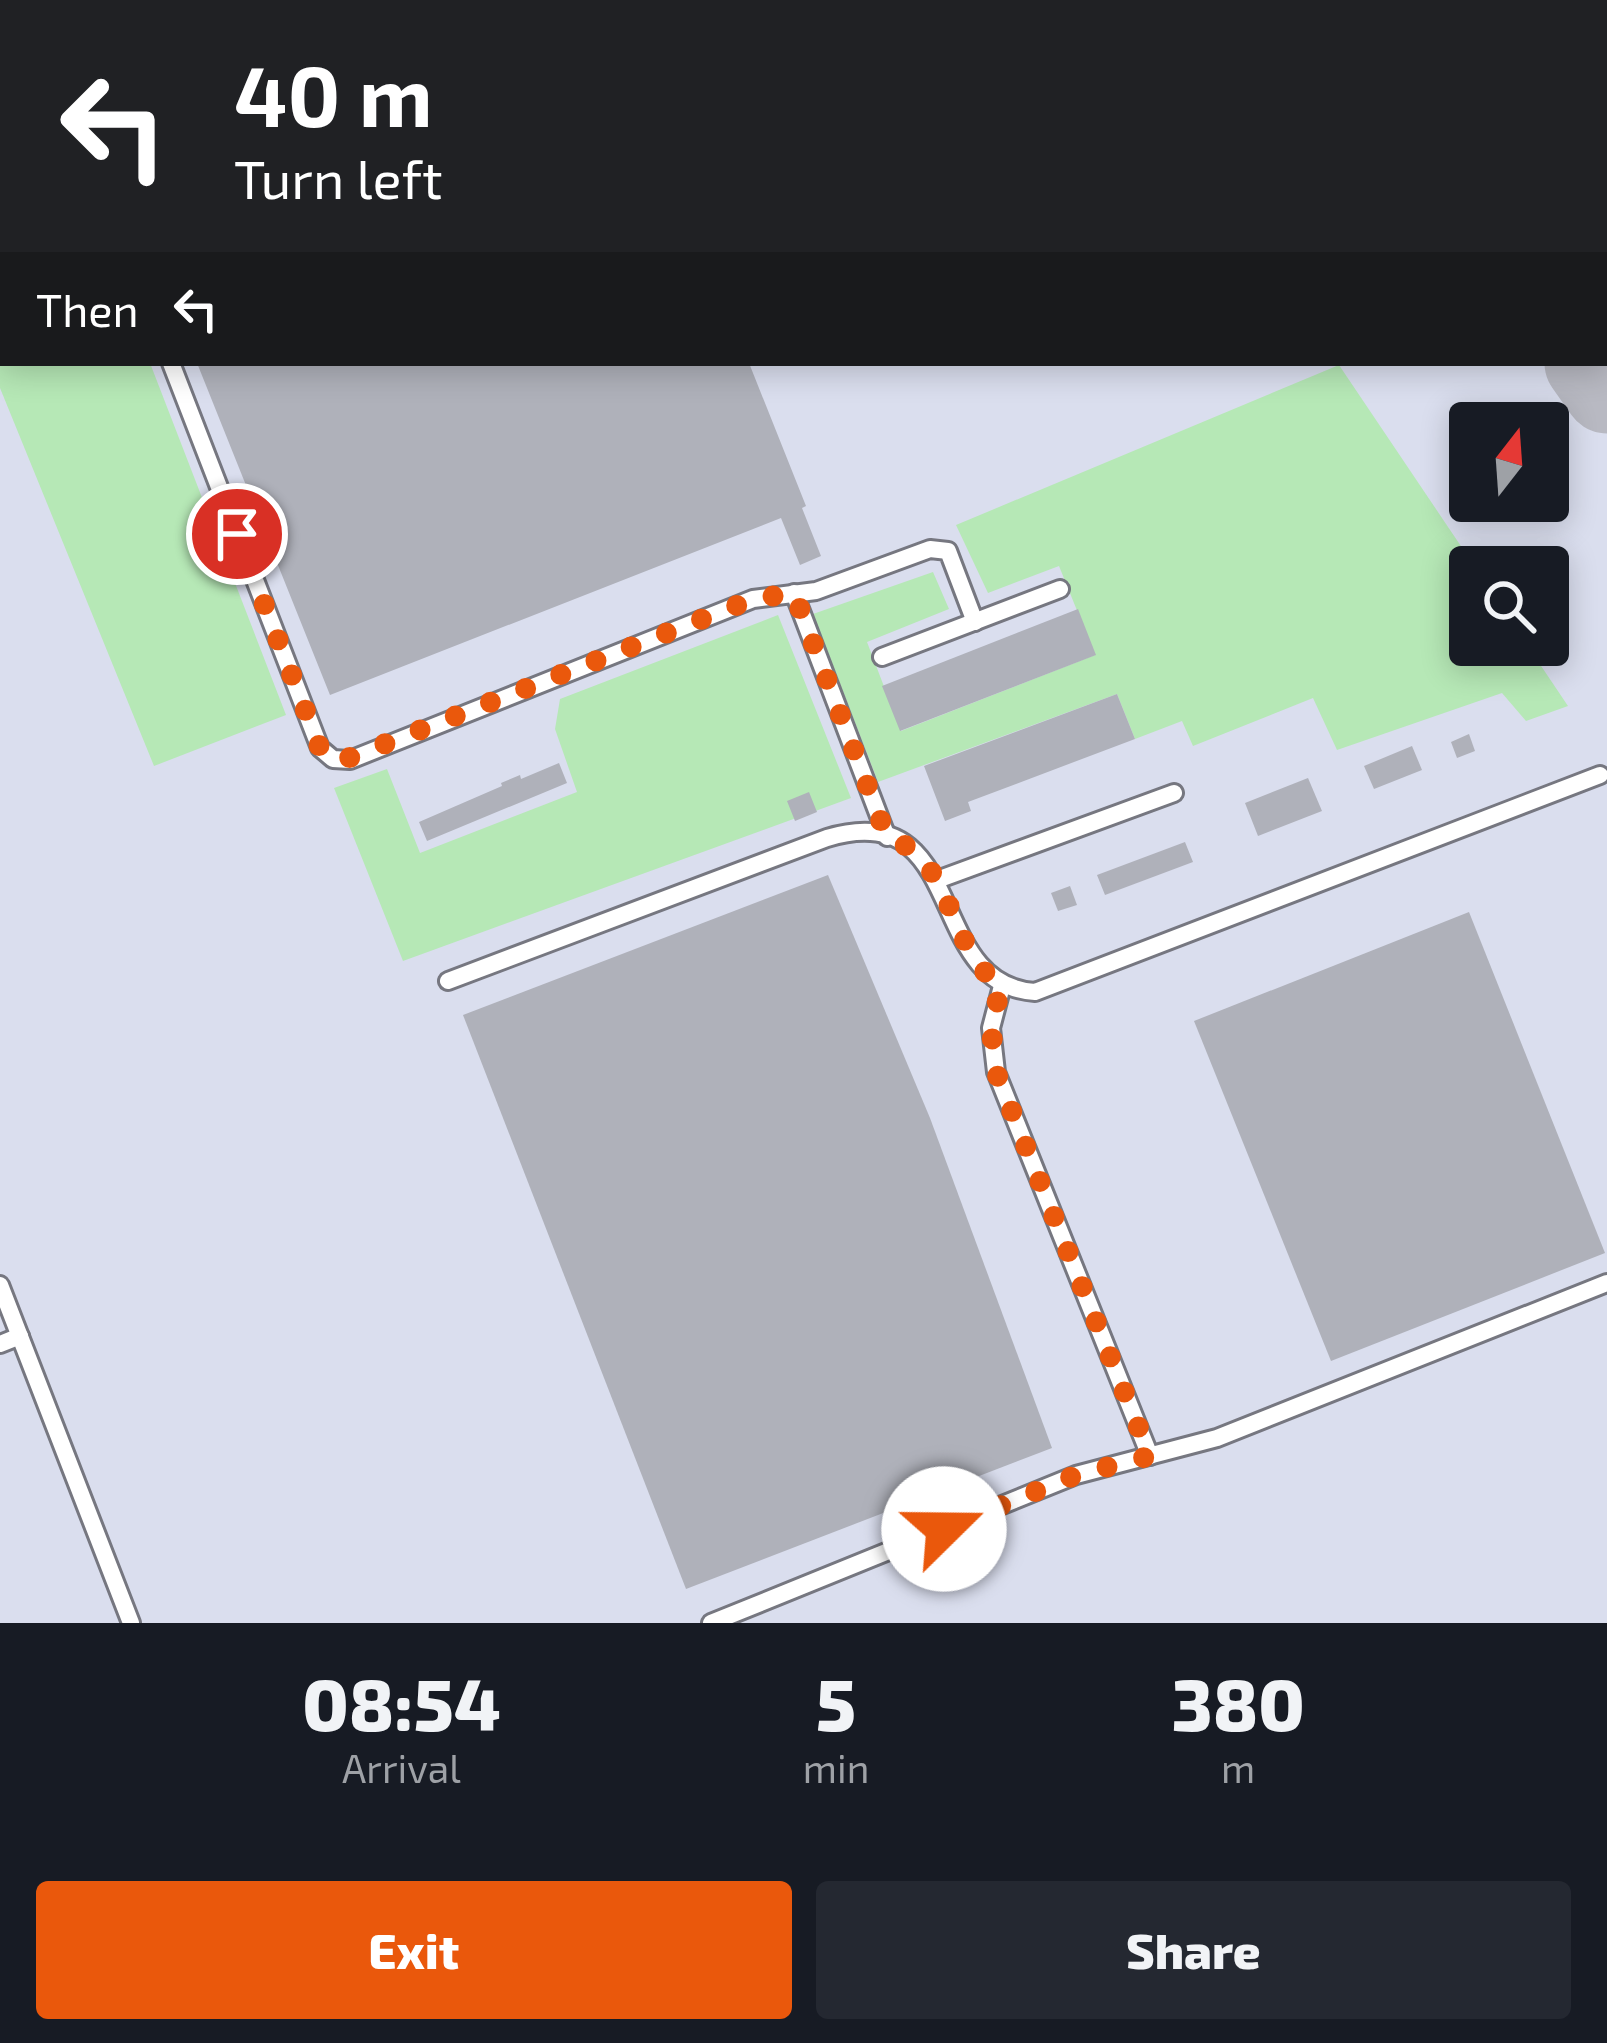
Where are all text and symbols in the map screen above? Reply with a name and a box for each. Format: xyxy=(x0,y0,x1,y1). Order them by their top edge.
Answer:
text: 40 m xyxy=(234,43,433,144)
icon: left xyxy=(36,48,192,204)
text: Turn left xyxy=(234,145,443,210)
icon: left xyxy=(163,276,229,342)
text: Then xyxy=(36,282,139,336)
north arrow xyxy=(1449,402,1569,522)
map controls xyxy=(1449,402,1569,666)
pin xyxy=(186,483,288,585)
icon: arrive xyxy=(204,501,270,567)
button: search xyxy=(1449,546,1569,666)
position arrow xyxy=(881,1466,1007,1592)
text: 08:54 xyxy=(302,1659,501,1745)
text: 5 xyxy=(816,1659,856,1745)
text: 380 xyxy=(1172,1659,1305,1745)
text: Arrival xyxy=(342,1744,461,1791)
text: min xyxy=(803,1744,869,1791)
text: m xyxy=(1221,1744,1255,1791)
button: Exit xyxy=(36,1881,792,2019)
button: Share xyxy=(816,1881,1571,2019)

